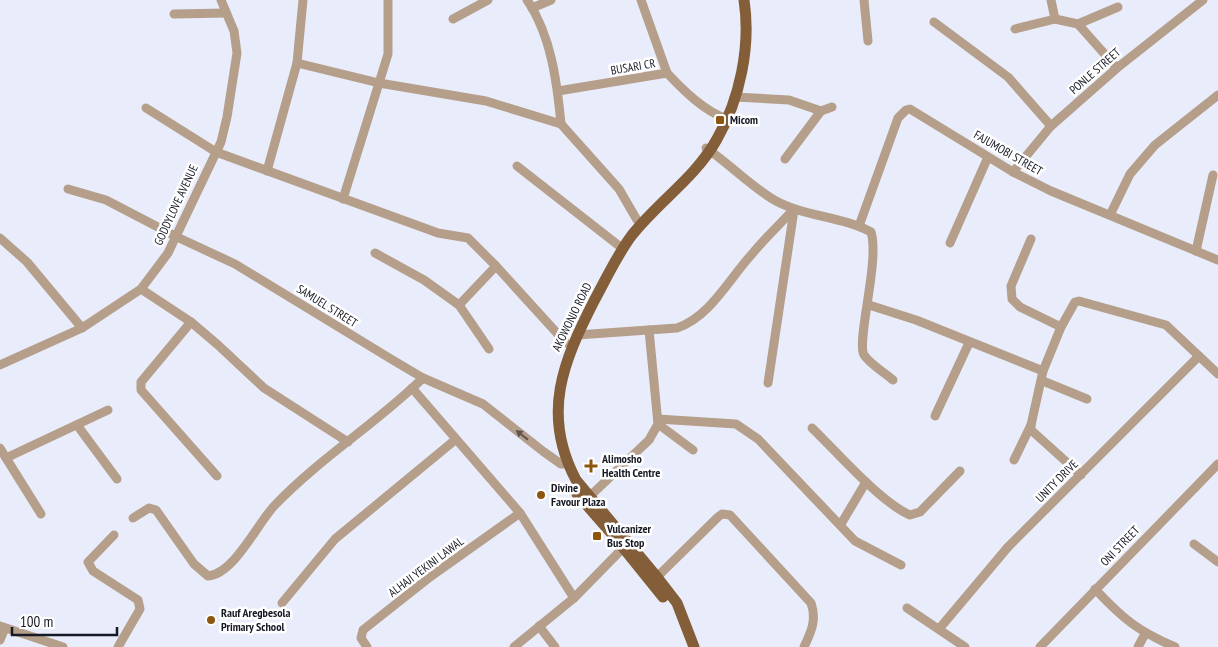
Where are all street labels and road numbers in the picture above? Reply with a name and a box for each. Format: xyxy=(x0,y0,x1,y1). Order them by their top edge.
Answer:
street label: PONLE STREET xyxy=(1066,44,1124,97)
street label: BUSARI CR xyxy=(609,55,657,78)
street label: FAJUMOBI STREET xyxy=(971,127,1046,179)
street label: GODDYLOVE AVENUE xyxy=(150,162,201,248)
street label: AKOWONJO ROAD xyxy=(549,280,595,354)
street label: SAMUEL STREET xyxy=(294,281,361,331)
street label: UNITY DRIVE xyxy=(1032,456,1081,505)
street label: ONI STREET xyxy=(1097,522,1143,569)
street label: ALHAJI YEKINI LAWAL xyxy=(385,533,466,600)

